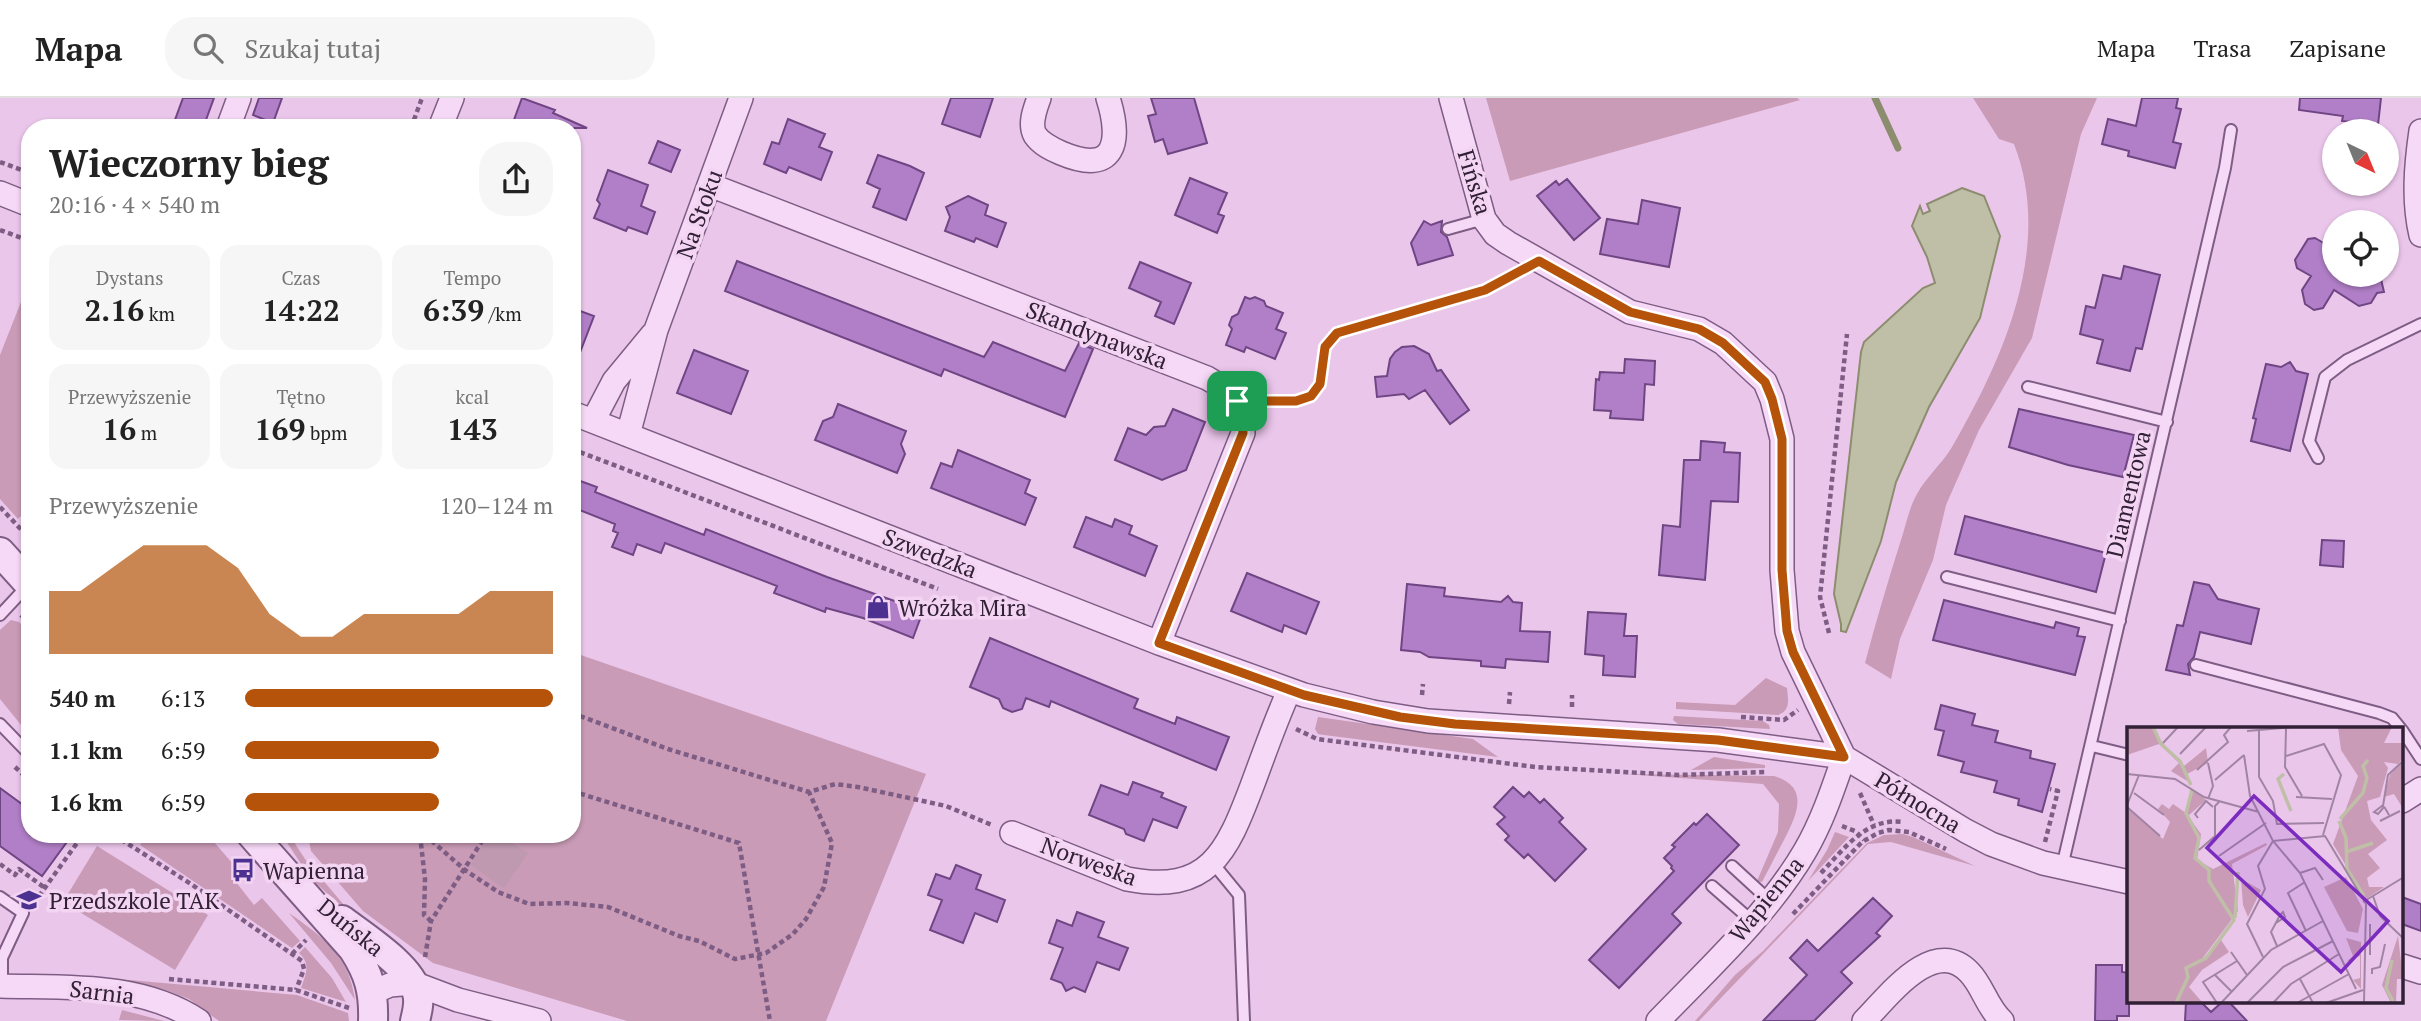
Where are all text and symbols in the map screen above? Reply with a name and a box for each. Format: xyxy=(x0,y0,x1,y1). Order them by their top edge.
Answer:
search box xyxy=(165,17,655,80)
text: Mapa xyxy=(35,27,123,70)
icon: search xyxy=(189,29,227,67)
text: Szukaj tutaj xyxy=(245,31,381,65)
text: Mapa xyxy=(2097,32,2156,64)
text: Trasa xyxy=(2194,32,2252,64)
text: Zapisane xyxy=(2290,32,2386,64)
north arrow xyxy=(2322,119,2399,196)
map controls xyxy=(2322,119,2399,287)
text: Wieczorny bieg xyxy=(49,138,329,188)
button: share xyxy=(479,142,553,216)
street label: Fińska xyxy=(1450,146,1500,219)
street label: Na Stoku xyxy=(669,165,729,263)
text: 20:16 · 4 × 540 m xyxy=(49,189,220,220)
button: locate xyxy=(2322,210,2399,287)
text: Dystans xyxy=(96,265,163,290)
text: Czas xyxy=(282,265,320,290)
text: Tempo xyxy=(443,265,501,290)
text: 2.16 xyxy=(84,290,144,330)
text: 14:22 xyxy=(262,290,340,330)
text: 6:39 xyxy=(423,290,484,330)
street label: Skandynawska xyxy=(1022,294,1173,376)
text: km xyxy=(144,301,175,326)
text: /km xyxy=(484,301,522,326)
pin xyxy=(1207,371,1267,431)
icon: arrive xyxy=(1218,382,1256,420)
text: Przewyższenie xyxy=(68,384,191,409)
text: Tętno xyxy=(277,384,325,409)
text: kcal xyxy=(455,384,489,409)
text: 16 xyxy=(102,409,136,449)
text: 169 xyxy=(255,409,305,449)
text: 143 xyxy=(447,409,498,449)
text: m xyxy=(136,420,157,445)
text: bpm xyxy=(305,420,347,445)
street label: Diamentowa xyxy=(2098,427,2158,560)
text: Przewyższenie xyxy=(49,490,198,521)
text: 120–124 m xyxy=(440,490,553,521)
street label: Szwedzka xyxy=(878,521,982,585)
place label: Wróżka Mira xyxy=(898,592,1027,623)
shop icon: Wróżka Mira xyxy=(864,593,892,621)
text: 540 m xyxy=(49,683,115,714)
text: 6:13 xyxy=(161,683,205,714)
inset map xyxy=(2127,727,2404,1004)
text: 1.1 km xyxy=(49,735,123,766)
text: 6:59 xyxy=(161,735,205,766)
street label: Północna xyxy=(1869,764,1967,840)
text: 1.6 km xyxy=(49,787,123,818)
text: 6:59 xyxy=(161,787,205,818)
street label: Norweska xyxy=(1037,829,1142,893)
street label: Wapienna xyxy=(1722,849,1810,948)
place label: Wapienna xyxy=(263,855,365,886)
bus stop icon: Wapienna xyxy=(229,856,257,884)
place label: Przedszkole TAK xyxy=(49,885,219,916)
school or university icon: Przedszkole TAK xyxy=(15,886,43,914)
street label: Duńska xyxy=(311,891,391,963)
street label: Sarnia xyxy=(68,973,137,1011)

